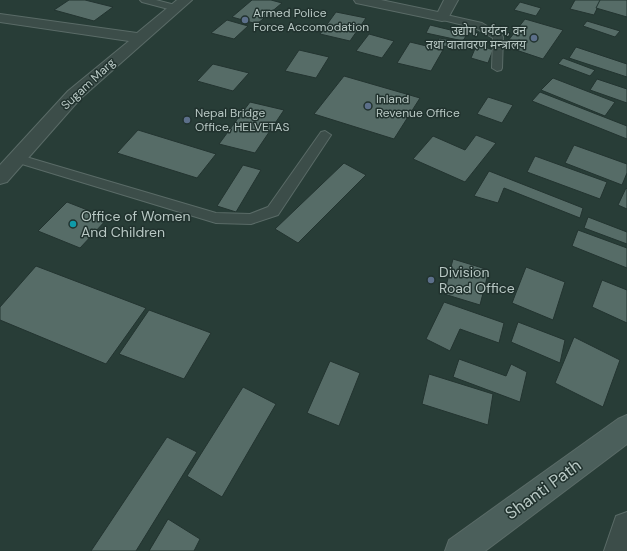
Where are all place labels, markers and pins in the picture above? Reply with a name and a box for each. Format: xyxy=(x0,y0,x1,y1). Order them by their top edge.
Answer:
place label: Armed Police Force Accomodation xyxy=(253,5,369,35)
marker: Armed Police Force Accomodation xyxy=(240,15,250,25)
place label: उद्योग, पर्यटन, वन तथा वातावरण मन्त्रालय xyxy=(426,23,527,53)
marker: उद्योग, पर्यटन, वन तथा वातावरण मन्त्रालय xyxy=(529,33,539,43)
place label: Inland Revenue Office xyxy=(376,91,460,121)
marker: Inland Revenue Office xyxy=(363,101,373,111)
place label: Nepal Bridge Office, HELVETAS xyxy=(195,105,290,135)
marker: Nepal Bridge Office, HELVETAS xyxy=(182,115,192,125)
place label: Office of Women And Children xyxy=(81,207,191,241)
marker: Office of Women And Children xyxy=(68,219,78,229)
place label: Division Road Office xyxy=(439,263,515,297)
marker: Division Road Office xyxy=(426,275,436,285)

